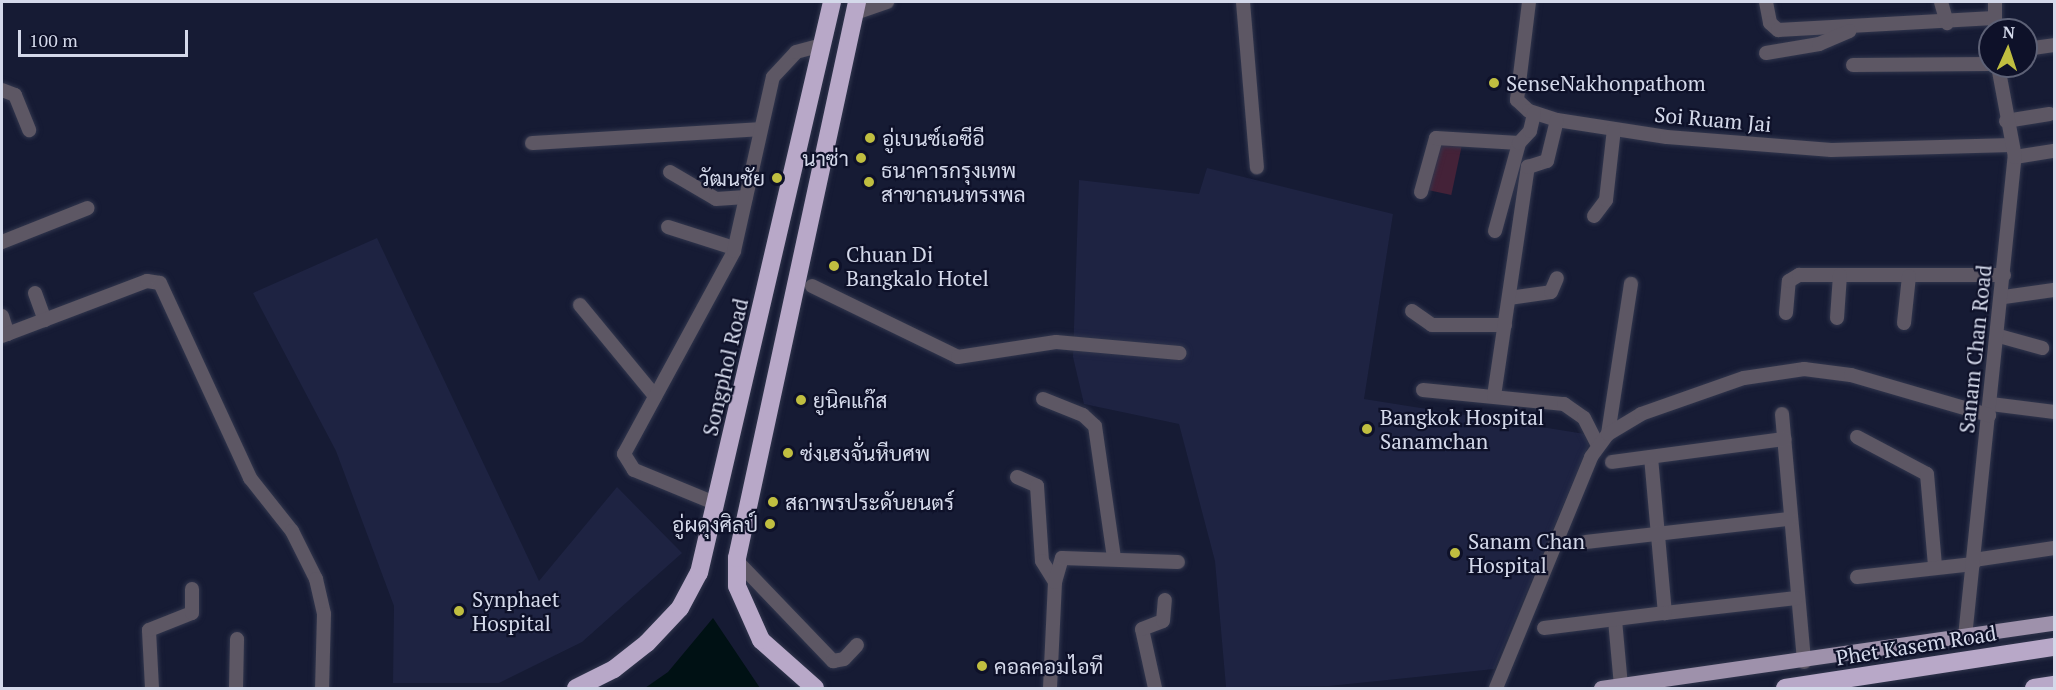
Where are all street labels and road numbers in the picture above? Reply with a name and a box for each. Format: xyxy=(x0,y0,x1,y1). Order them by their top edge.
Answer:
street label: Soi Ruam Jai xyxy=(1653,101,1773,137)
street label: Sanam Chan Road xyxy=(1954,264,1996,434)
street label: Songphol Road xyxy=(697,296,753,438)
street label: Phet Kasem Road xyxy=(1834,620,1998,670)

